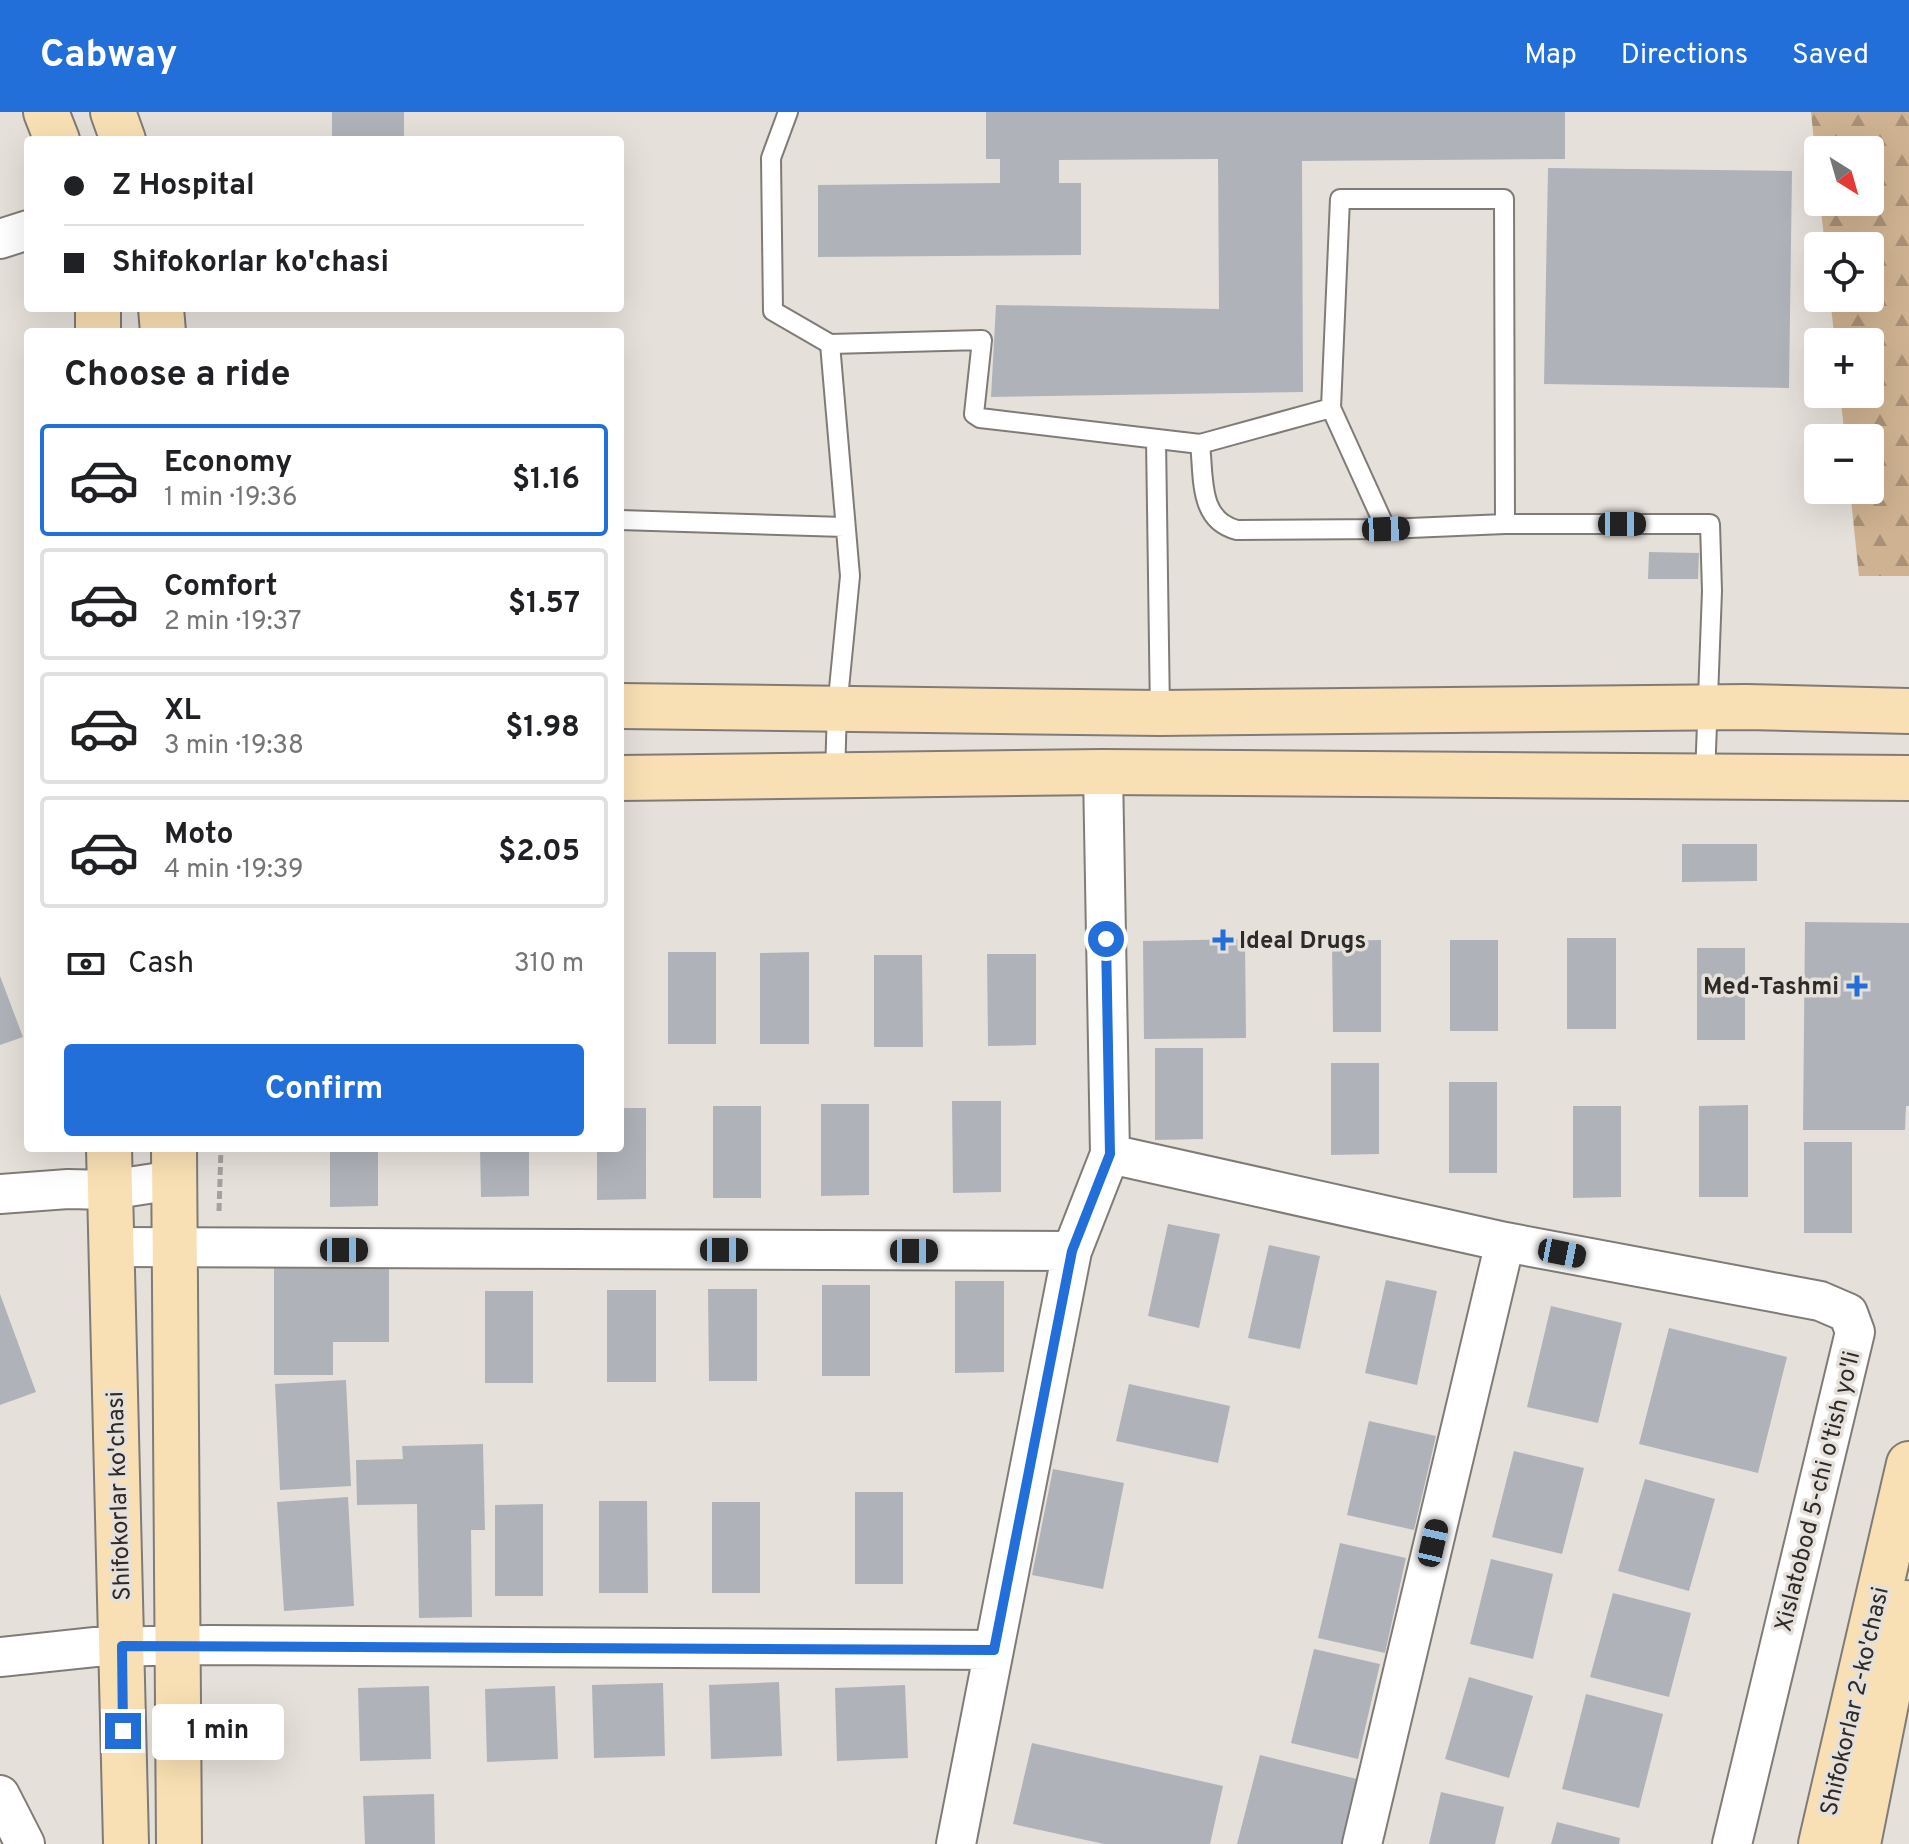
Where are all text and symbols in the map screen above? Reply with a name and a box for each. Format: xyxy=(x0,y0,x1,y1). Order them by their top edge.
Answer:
text: Cabway xyxy=(40,32,178,81)
text: Map xyxy=(1524,38,1577,74)
text: Directions xyxy=(1621,38,1748,74)
text: Saved xyxy=(1792,38,1869,74)
north arrow xyxy=(1804,136,1884,216)
map controls xyxy=(1804,136,1884,504)
text: Z Hospital xyxy=(112,168,255,205)
button: locate xyxy=(1804,232,1884,312)
text: Shifokorlar ko'chasi xyxy=(112,245,389,282)
button: + xyxy=(1804,328,1884,408)
text: Choose a ride xyxy=(64,353,290,399)
button: − xyxy=(1804,424,1884,504)
icon: car xyxy=(68,444,140,516)
text: Economy xyxy=(164,445,292,482)
text: $1.16 xyxy=(512,462,580,499)
text: 1 min · 19:36 xyxy=(164,482,298,515)
car xyxy=(1598,512,1646,536)
car xyxy=(1362,516,1410,542)
icon: car xyxy=(68,568,140,640)
text: Comfort xyxy=(164,569,277,606)
text: $1.57 xyxy=(508,586,580,623)
text: 2 min · 19:37 xyxy=(164,606,302,639)
icon: car xyxy=(68,692,140,764)
text: XL xyxy=(164,693,201,730)
text: $1.98 xyxy=(505,710,580,747)
text: 3 min · 19:38 xyxy=(164,730,304,763)
icon: car xyxy=(68,816,140,888)
text: Moto xyxy=(164,817,234,854)
text: $2.05 xyxy=(498,834,580,871)
text: 4 min · 19:39 xyxy=(164,854,303,887)
route start xyxy=(1088,921,1124,957)
place label: Ideal Drugs xyxy=(1239,927,1366,957)
marker: Ideal Drugs xyxy=(1214,931,1232,949)
icon: cash xyxy=(64,942,108,986)
text: Cash xyxy=(128,946,194,983)
text: 310 m xyxy=(514,948,584,981)
place label: Med-Tashmi xyxy=(1703,973,1839,1003)
marker: Med-Tashmi xyxy=(1846,975,1868,997)
button: Confirm xyxy=(64,1044,584,1136)
car xyxy=(1536,1237,1588,1269)
car xyxy=(320,1238,368,1262)
car xyxy=(700,1238,748,1262)
car xyxy=(890,1239,938,1263)
street label: Xislatobod 5-chi o'tish yo'li xyxy=(1770,1348,1868,1635)
street label: Shifokorlar ko'chasi xyxy=(101,1391,139,1601)
car xyxy=(1416,1517,1450,1569)
street label: Shifokorlar 2-ko'chasi xyxy=(1815,1584,1897,1819)
callout: 1 min xyxy=(151,1703,283,1759)
route end xyxy=(105,1713,141,1749)
text: 1 min xyxy=(187,1715,249,1748)

